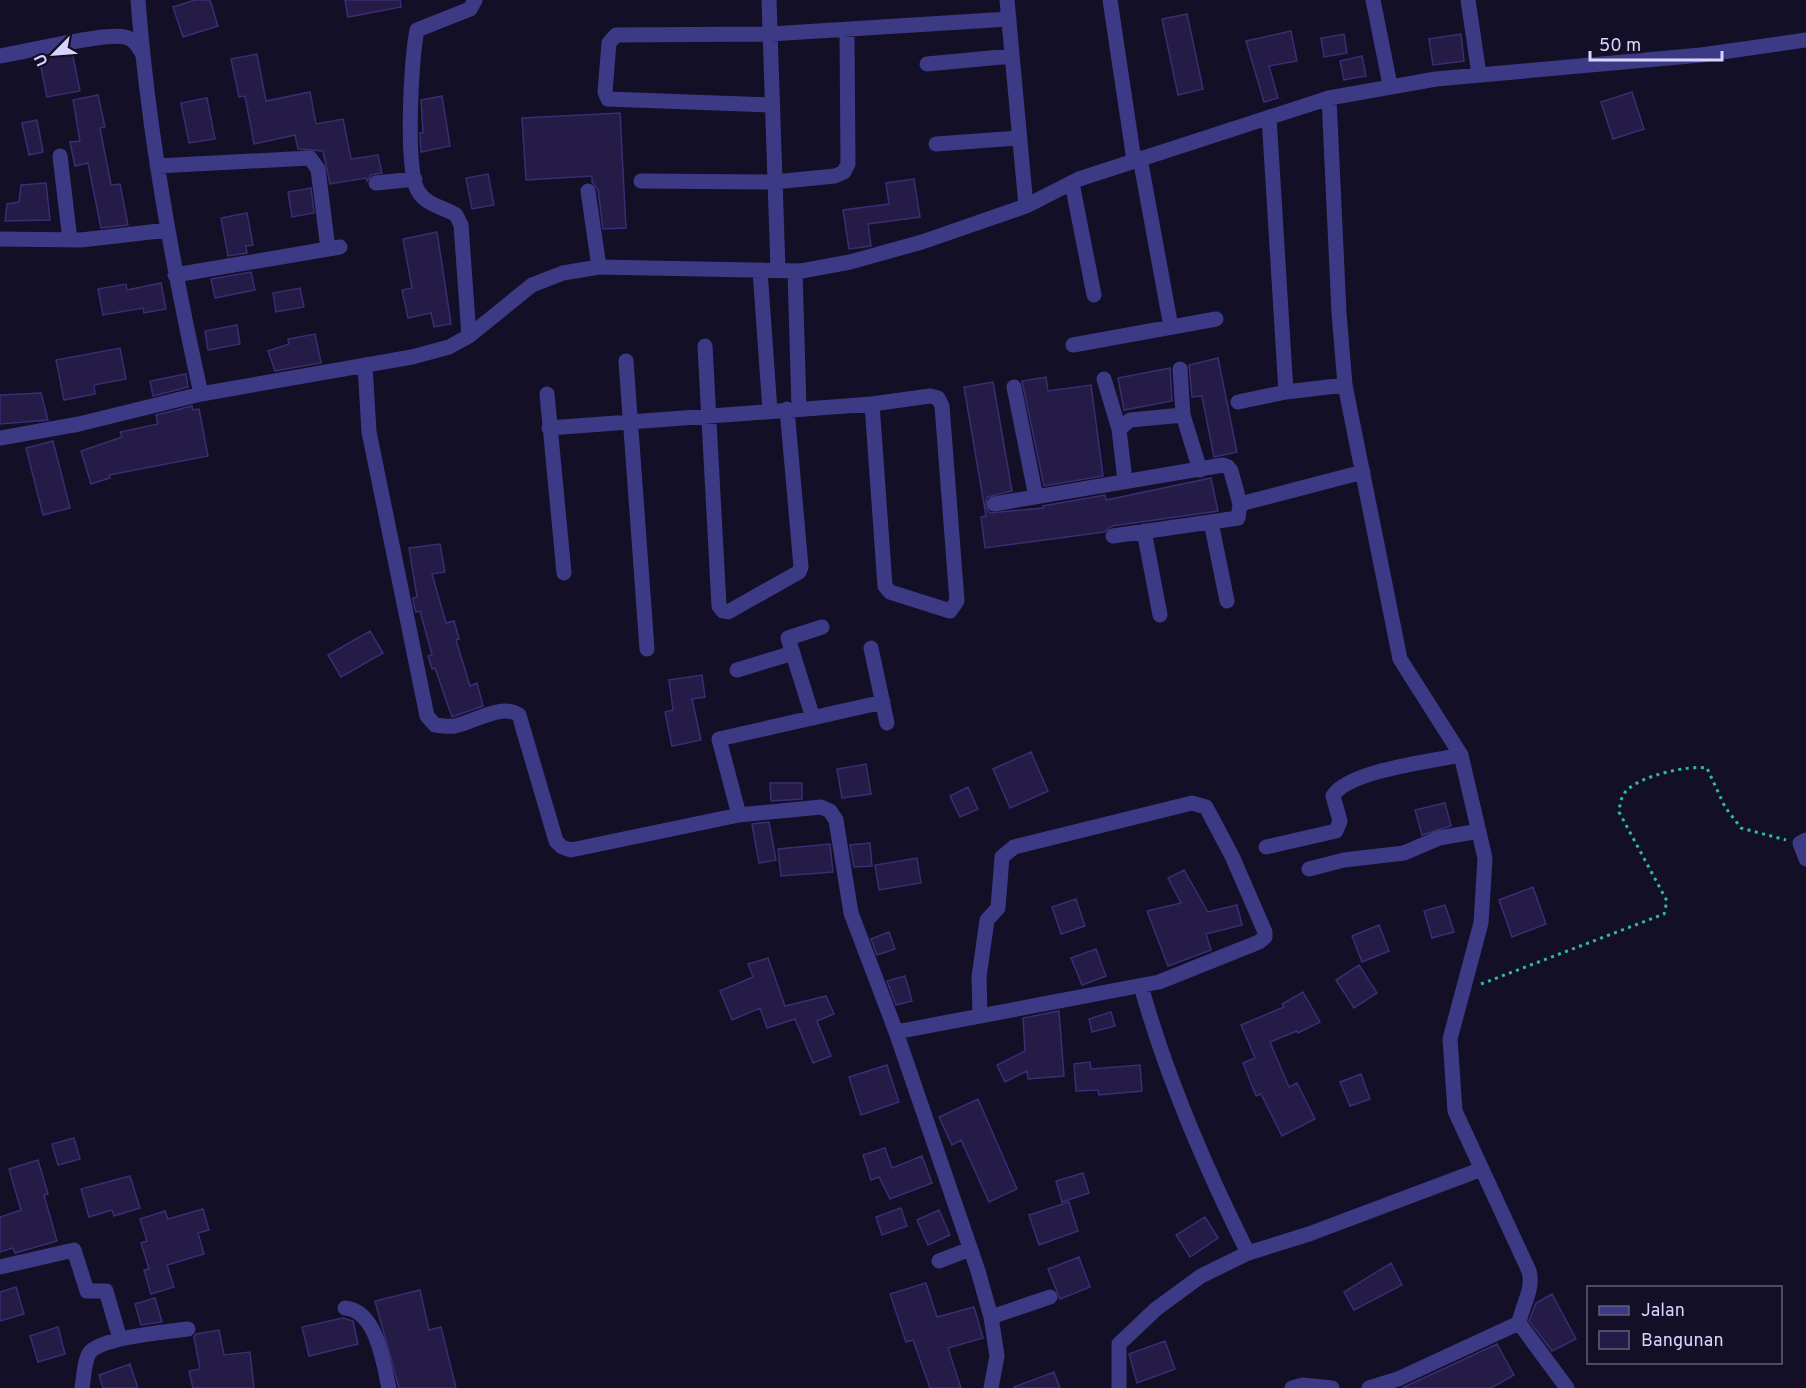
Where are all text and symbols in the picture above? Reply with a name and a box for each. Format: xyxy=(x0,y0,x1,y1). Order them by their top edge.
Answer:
north arrow xyxy=(24,24,84,84)
scale bar xyxy=(1590,24,1722,62)
text: 50 m xyxy=(1599,35,1641,58)
text: U xyxy=(31,50,54,69)
legend xyxy=(1587,1286,1782,1364)
text: Jalan xyxy=(1641,1300,1685,1323)
text: Bangunan xyxy=(1641,1330,1724,1353)

